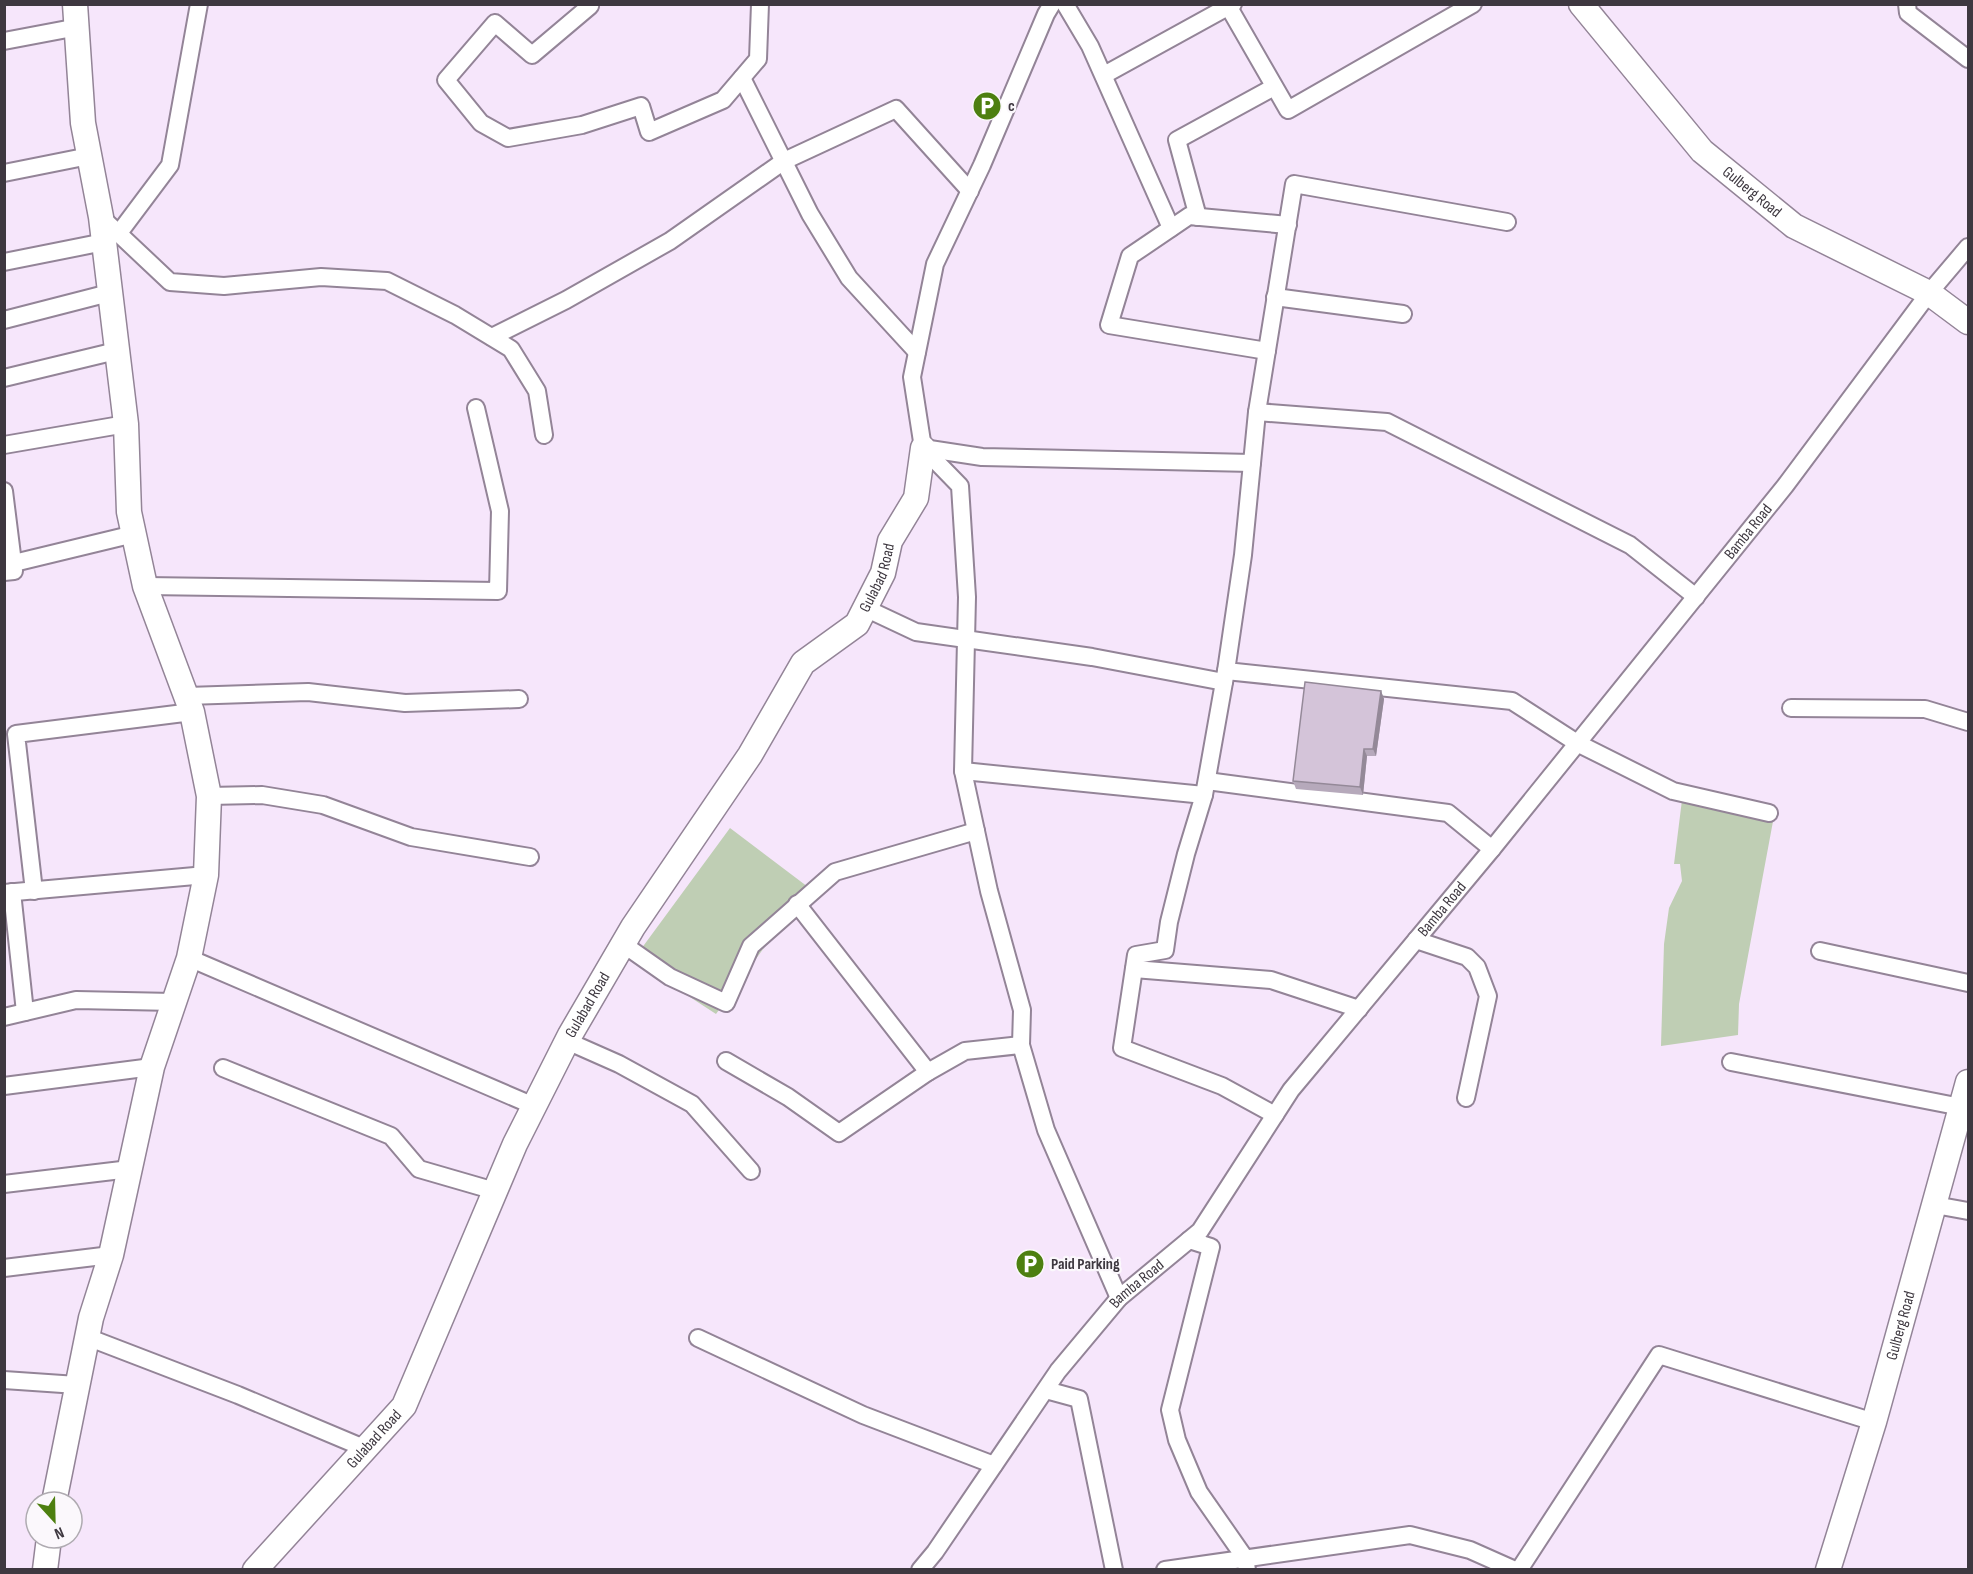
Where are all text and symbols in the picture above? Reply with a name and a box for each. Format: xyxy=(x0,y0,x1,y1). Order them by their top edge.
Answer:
parking icon: c xyxy=(971,90,1003,122)
place label: c xyxy=(1008,97,1015,116)
street label: Gulberg Road xyxy=(1719,162,1785,221)
street label: Bamba Road xyxy=(1720,500,1776,563)
street label: Gulabad Road xyxy=(855,542,899,615)
street label: Bamba Road xyxy=(1414,878,1470,940)
street label: Gulabad Road xyxy=(561,969,614,1041)
parking icon: Paid Parking xyxy=(1014,1248,1046,1280)
place label: Paid Parking xyxy=(1051,1255,1120,1274)
street label: Bamba Road xyxy=(1105,1255,1168,1312)
street label: Gulberg Road xyxy=(1882,1289,1919,1362)
street label: Gulabad Road xyxy=(343,1406,405,1472)
north arrow xyxy=(24,1490,84,1550)
text: N xyxy=(52,1522,67,1543)

